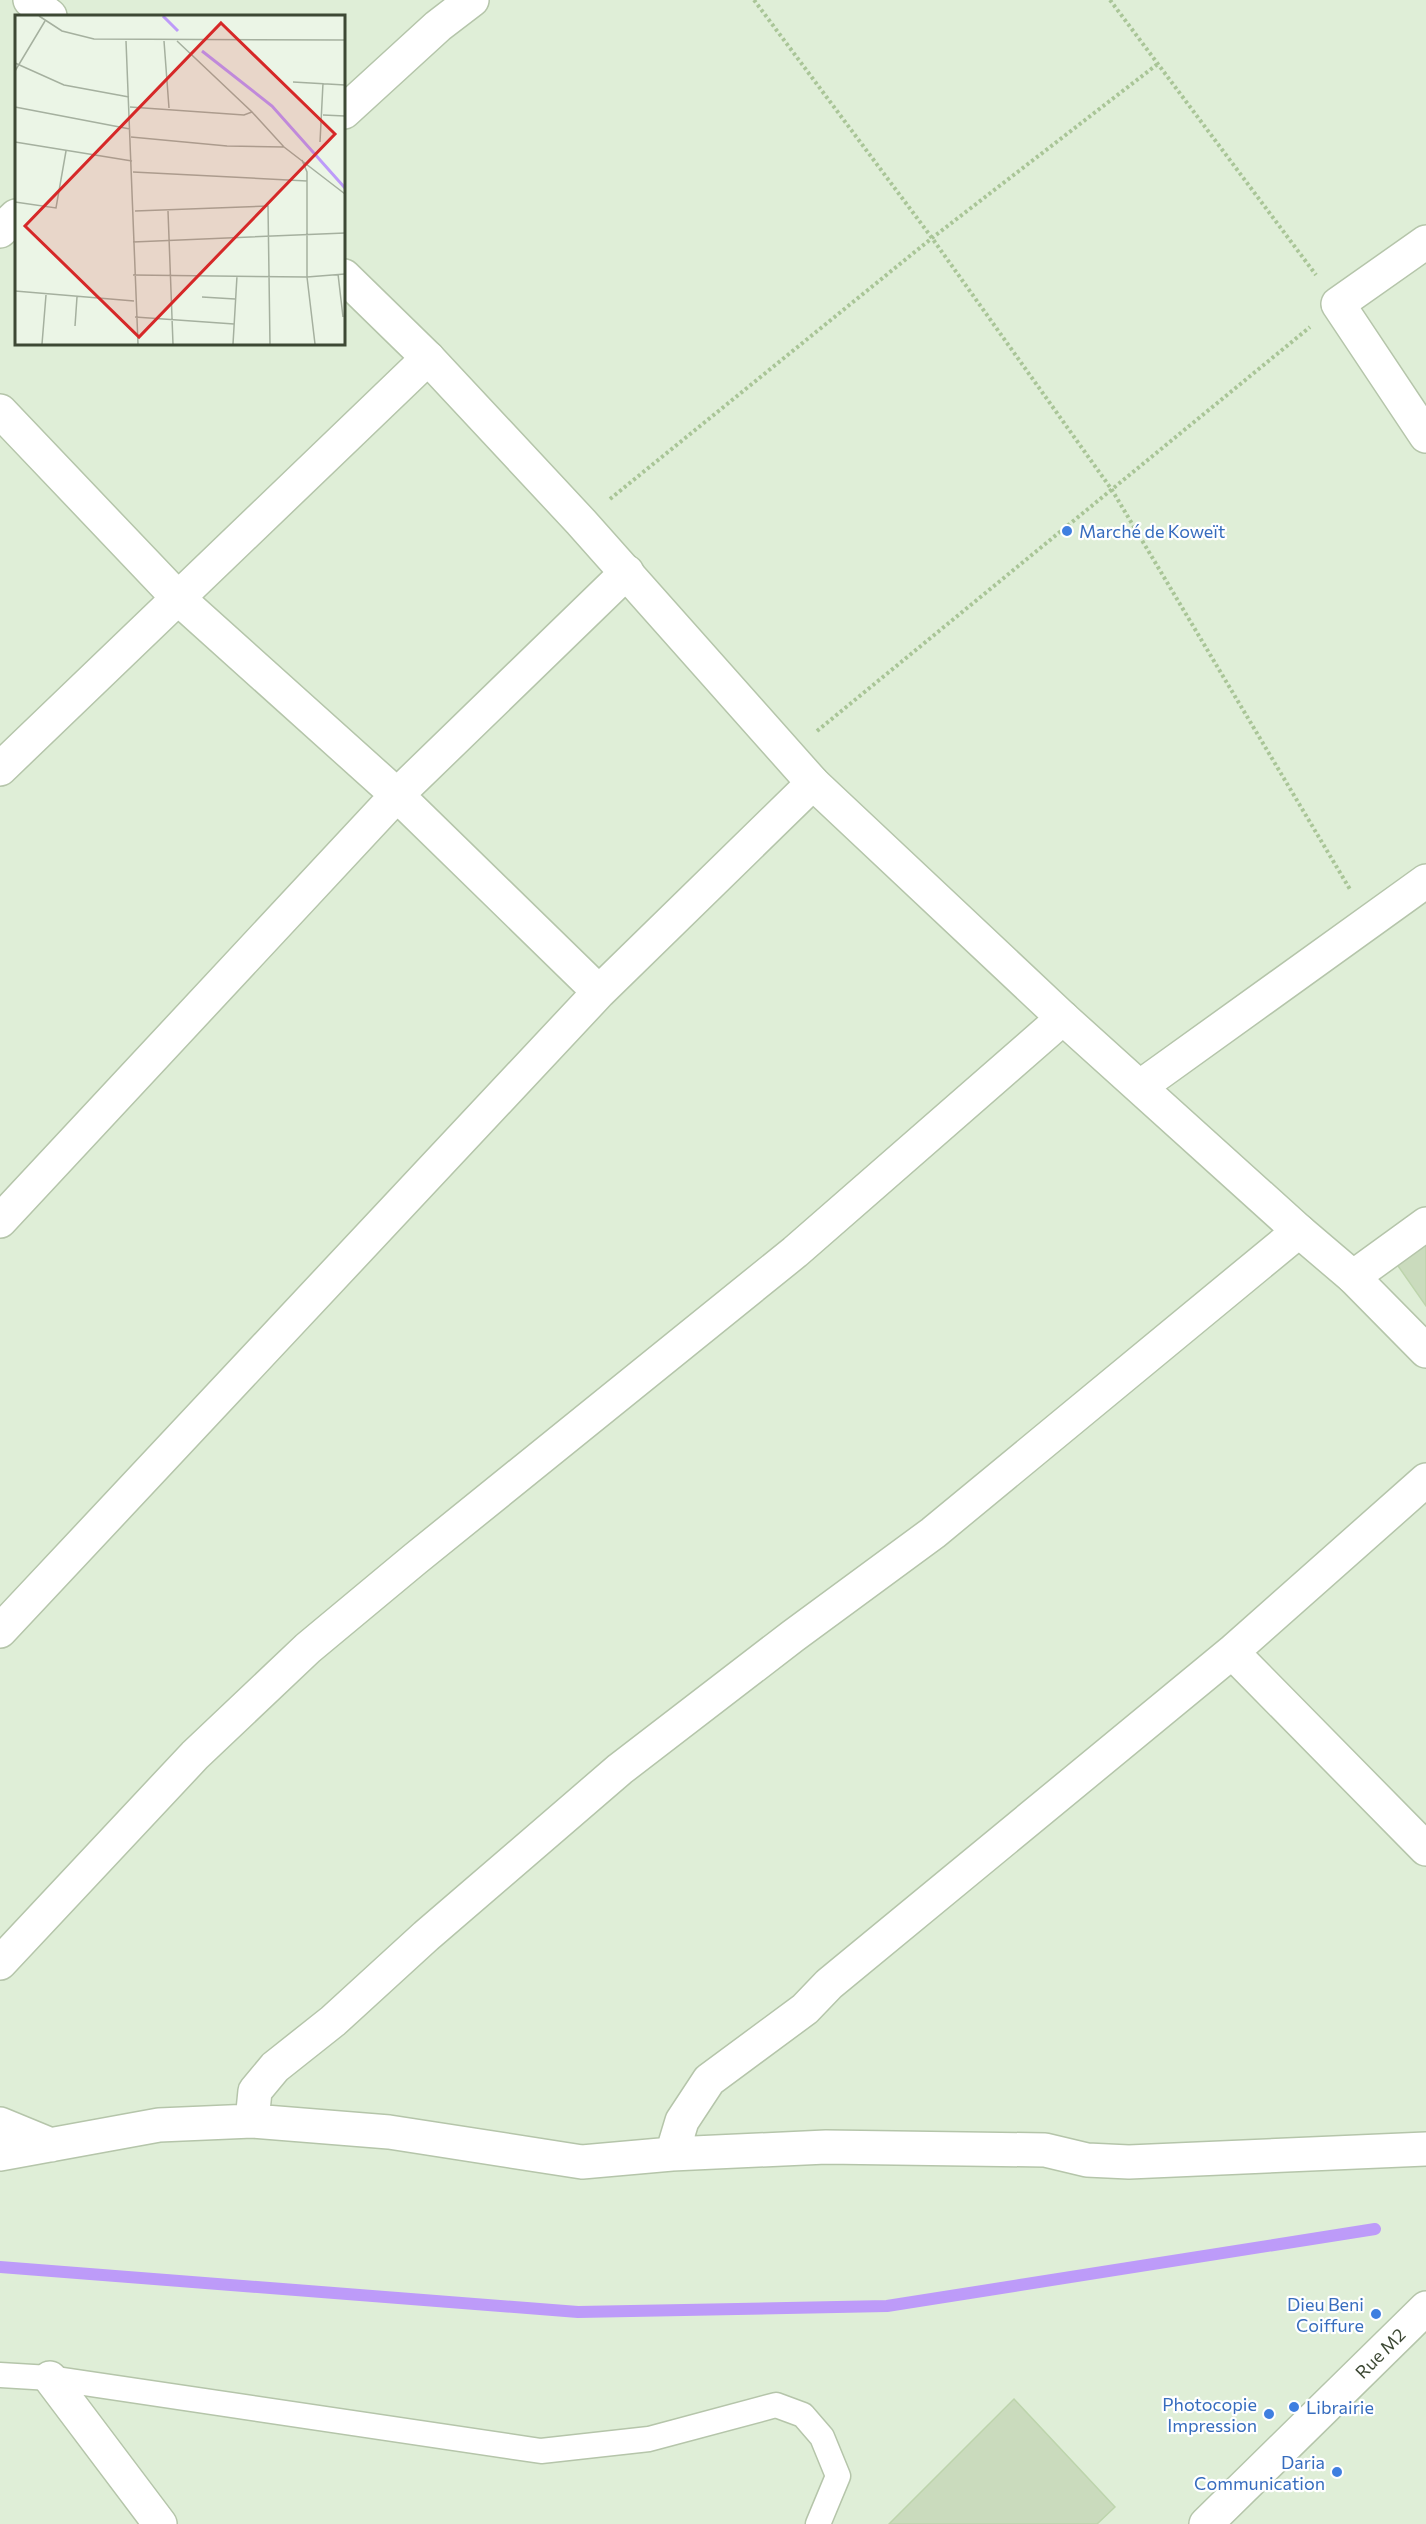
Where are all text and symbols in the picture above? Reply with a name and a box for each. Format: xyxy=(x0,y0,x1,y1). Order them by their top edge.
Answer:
inset map xyxy=(15,15,345,345)
place label: Marché de Koweït xyxy=(1079,520,1225,542)
marker: Marché de Koweït xyxy=(1060,524,1074,538)
place label: Dieu Beni Coiffure xyxy=(1287,2293,1364,2336)
marker: Dieu Beni Coiffure xyxy=(1369,2307,1383,2321)
street label: Rue M2 xyxy=(1350,2323,1410,2383)
place label: Photocopie Impression xyxy=(1162,2393,1257,2436)
place label: Librairie xyxy=(1306,2396,1374,2418)
marker: Librairie xyxy=(1287,2400,1301,2414)
marker: Photocopie Impression xyxy=(1262,2407,1276,2421)
place label: Daria Communication xyxy=(1194,2451,1325,2494)
marker: Daria Communication xyxy=(1330,2465,1344,2479)

